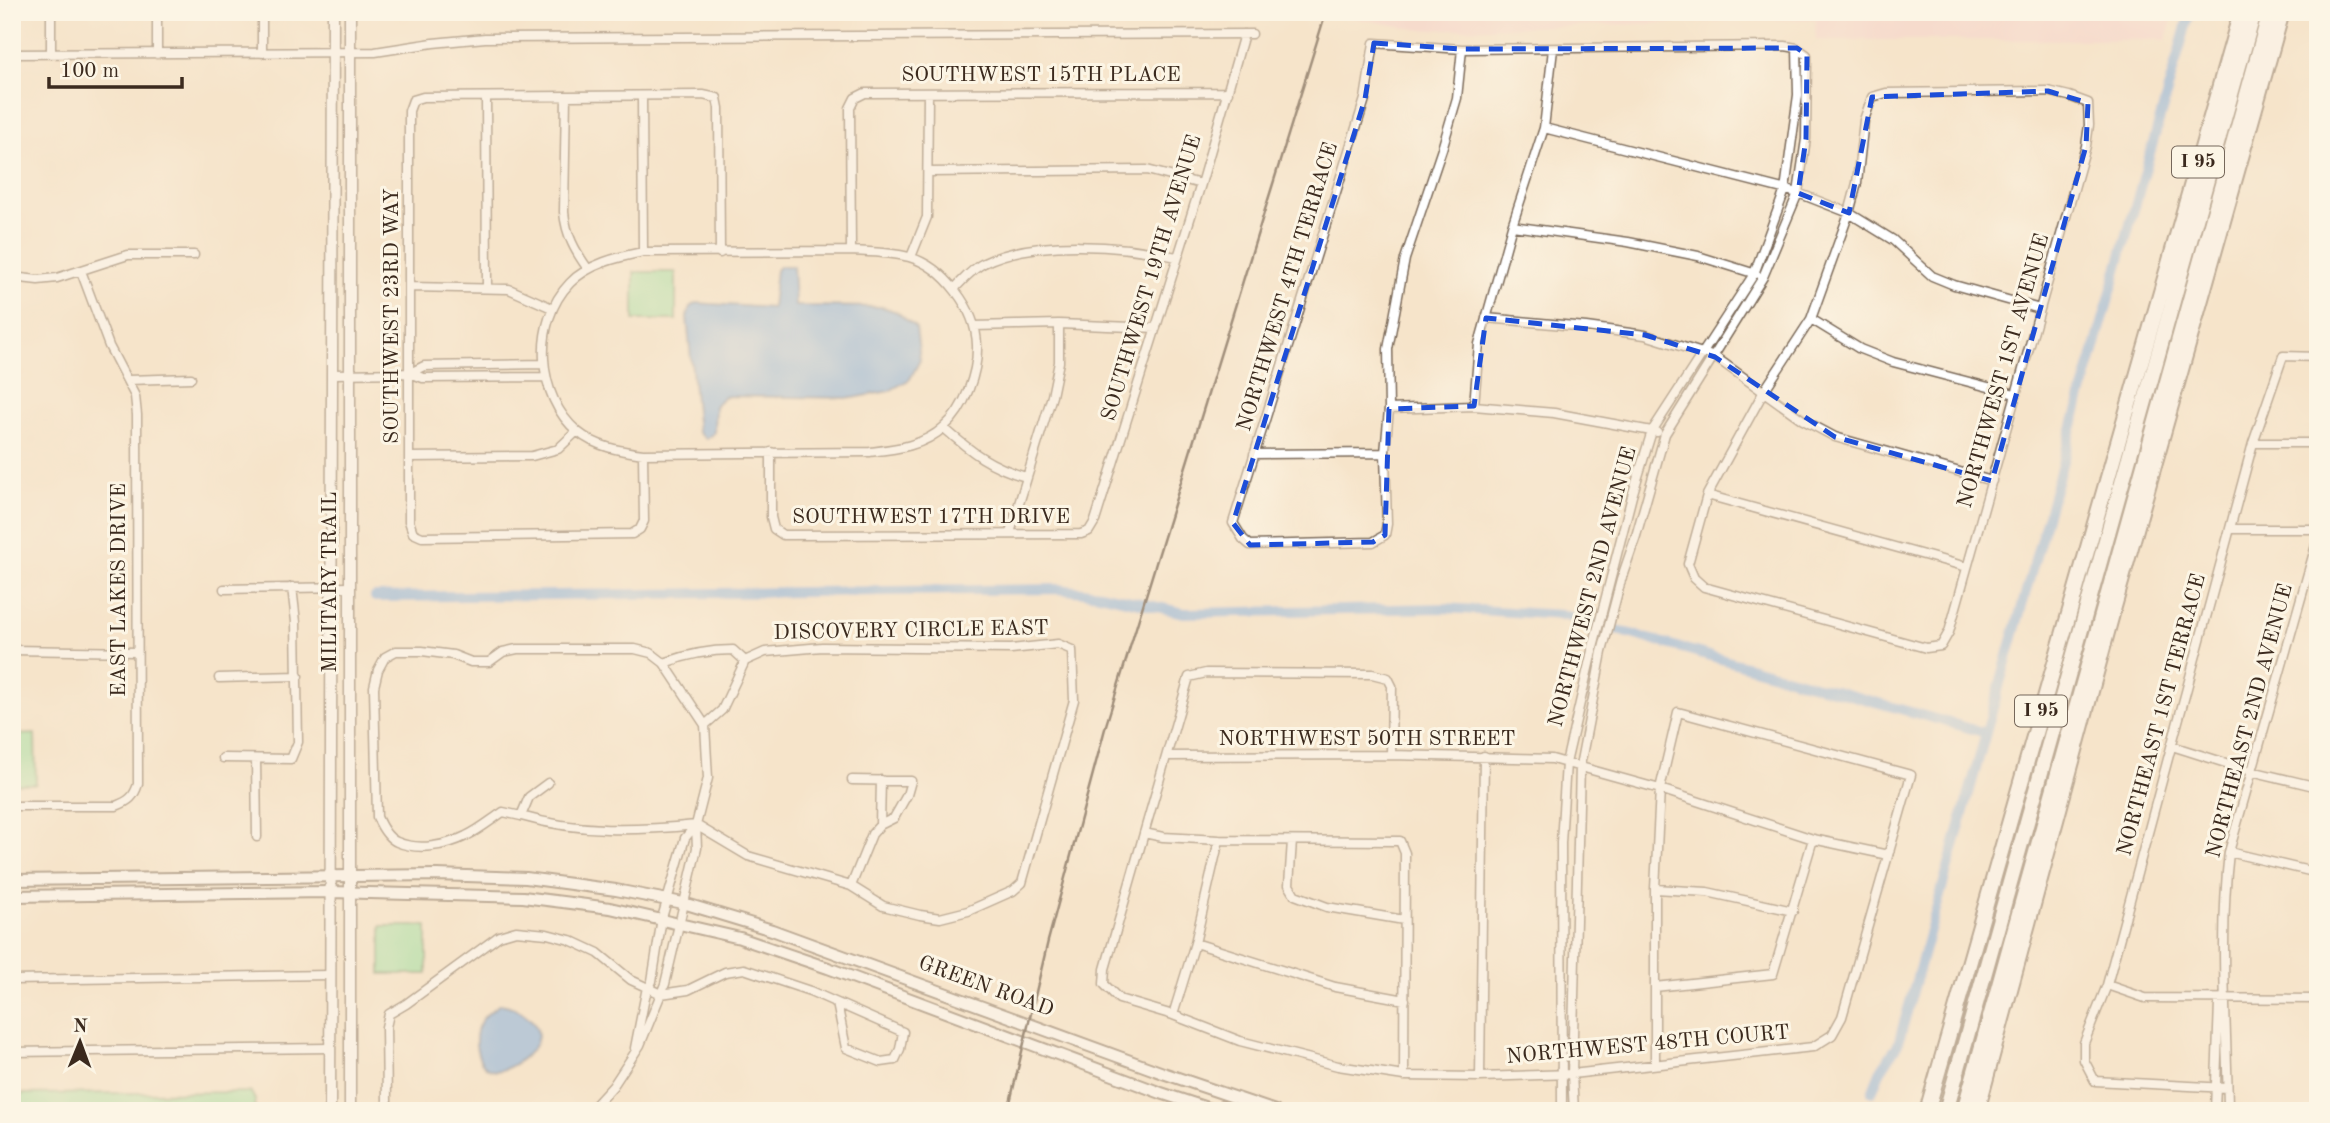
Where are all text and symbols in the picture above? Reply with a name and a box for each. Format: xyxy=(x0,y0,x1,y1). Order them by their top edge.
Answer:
scale bar xyxy=(49,46,182,90)
text: 100 m xyxy=(60,61,119,82)
street label: SOUTHWEST 15TH PLACE xyxy=(901,65,1181,86)
street label: SOUTHWEST 19TH AVENUE xyxy=(1098,132,1206,424)
street label: NORTHWEST 4TH TERRACE xyxy=(1234,140,1342,434)
road number: I 95 xyxy=(2172,146,2224,178)
street label: SOUTHWEST 23RD WAY xyxy=(382,188,403,444)
street label: NORTHWEST 1ST AVENUE xyxy=(1955,231,2053,511)
street label: NORTHWEST 2ND AVENUE xyxy=(1545,445,1641,729)
street label: EAST LAKES DRIVE xyxy=(109,483,130,697)
street label: MILITARY TRAIL xyxy=(320,491,341,673)
street label: SOUTHWEST 17TH DRIVE xyxy=(792,507,1070,528)
street label: NORTHEAST 1ST TERRACE xyxy=(2114,572,2210,858)
street label: NORTHEAST 2ND AVENUE xyxy=(2203,582,2297,860)
street label: DISCOVERY CIRCLE EAST xyxy=(773,618,1049,644)
road number: I 95 xyxy=(2015,696,2067,726)
street label: NORTHWEST 50TH STREET xyxy=(1218,729,1516,750)
street label: GREEN ROAD xyxy=(916,953,1056,1021)
north arrow xyxy=(46,1007,116,1078)
text: N xyxy=(73,1018,88,1037)
street label: NORTHWEST 48TH COURT xyxy=(1505,1022,1791,1068)

